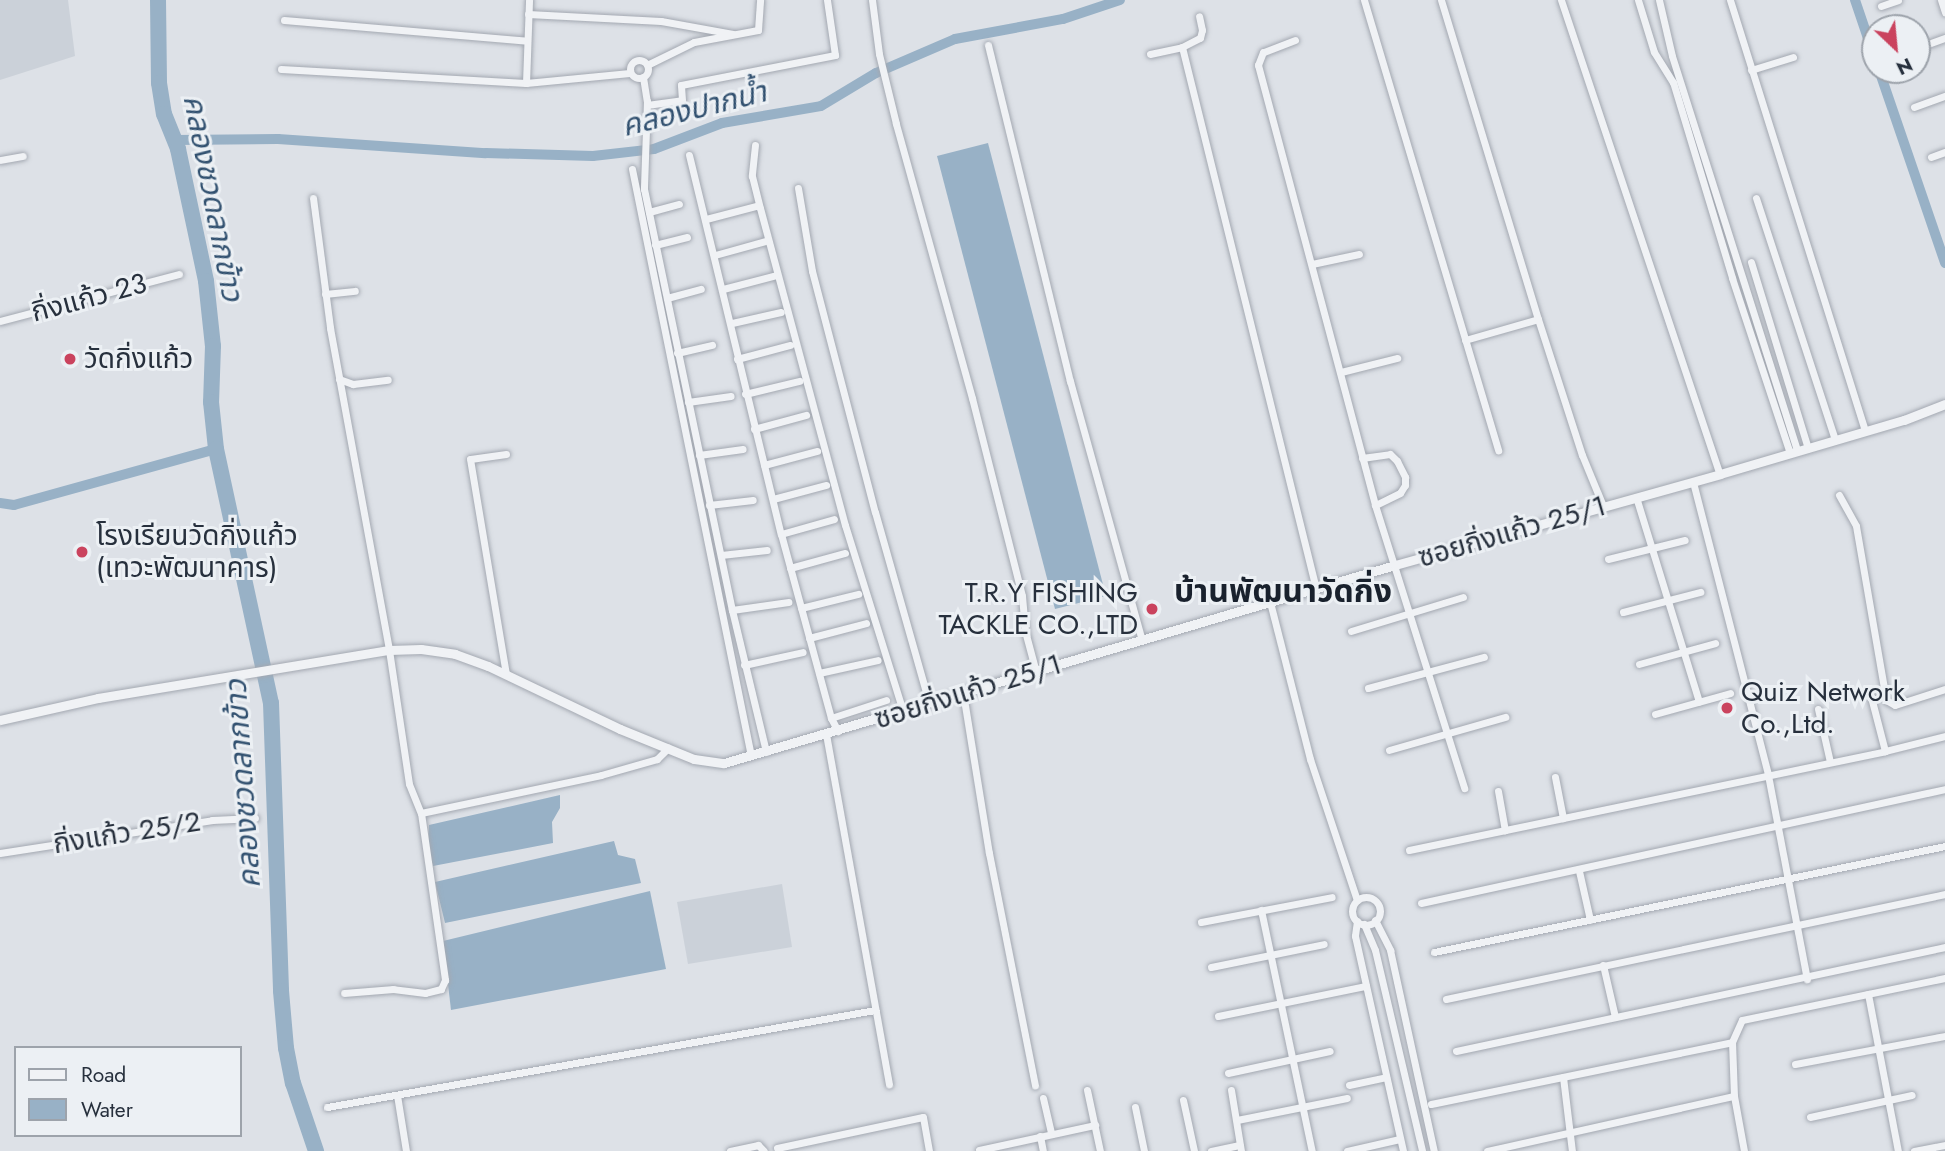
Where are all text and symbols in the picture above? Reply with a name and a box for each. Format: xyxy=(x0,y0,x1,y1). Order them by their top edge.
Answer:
north arrow xyxy=(1861,14,1931,84)
text: N xyxy=(1892,51,1917,82)
water label: คลองปากน้ำ xyxy=(618,74,770,144)
water label: คลองชวดลากข้าว xyxy=(175,92,251,304)
street label: กิ่งแก้ว 23 xyxy=(28,267,150,329)
place label: วัดกิ่งแก้ว xyxy=(84,342,193,376)
marker: วัดกิ่งแก้ว xyxy=(62,351,78,367)
street label: ซอยกิ่งแก้ว 25/1 xyxy=(1414,489,1610,575)
place label: โรงเรียนวัดกิ่งแก้ว (เทวะพัฒนาคาร) xyxy=(96,519,298,585)
marker: โรงเรียนวัดกิ่งแก้ว (เทวะพัฒนาคาร) xyxy=(74,544,90,560)
district label: บ้านพัฒนาวัดกิ่ง xyxy=(1174,572,1392,610)
place label: T.R.Y FISHING TACKLE CO.,LTD xyxy=(939,576,1138,642)
marker: T.R.Y FISHING TACKLE CO.,LTD xyxy=(1144,601,1160,617)
street label: ซอยกิ่งแก้ว 25/1 xyxy=(870,648,1066,736)
place label: Quiz Network Co.,Ltd. xyxy=(1741,675,1905,741)
water label: คลองชวดลากข้าว xyxy=(218,678,268,890)
marker: Quiz Network Co.,Ltd. xyxy=(1719,700,1735,716)
street label: กิ่งแก้ว 25/2 xyxy=(51,805,203,861)
legend xyxy=(14,1046,242,1137)
text: Road xyxy=(81,1060,126,1090)
text: Water xyxy=(81,1095,133,1125)

